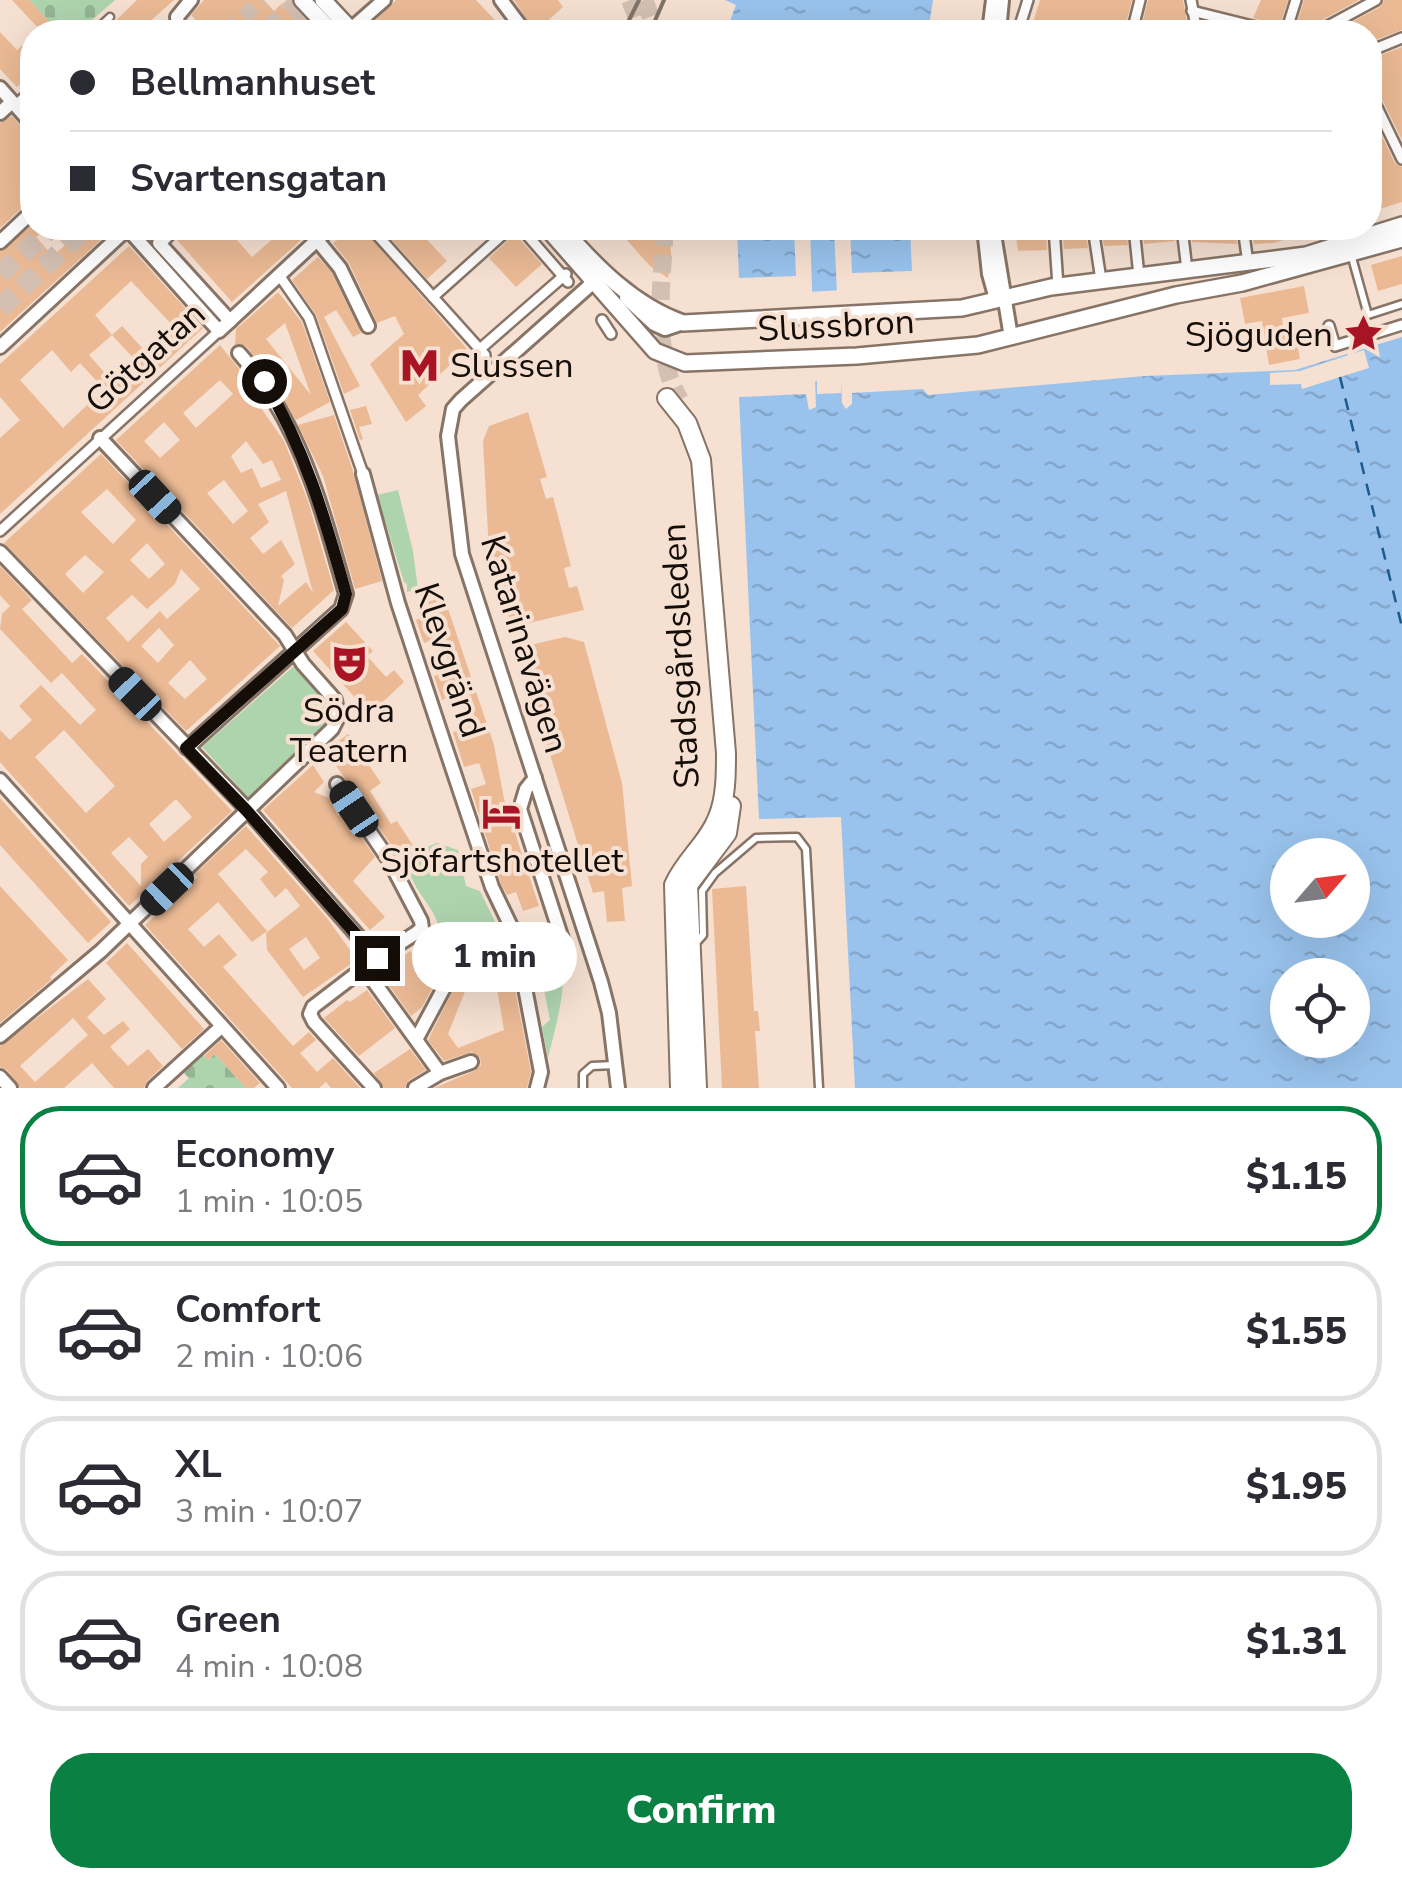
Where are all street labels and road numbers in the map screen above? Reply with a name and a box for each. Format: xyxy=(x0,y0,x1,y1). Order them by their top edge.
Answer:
street label: Götgatan xyxy=(75,291,216,424)
street label: Slussbron xyxy=(756,298,916,353)
street label: Stadsgårdsleden xyxy=(650,522,711,790)
street label: Katarinavägen xyxy=(469,530,580,759)
street label: Klevgränd xyxy=(402,577,497,743)

